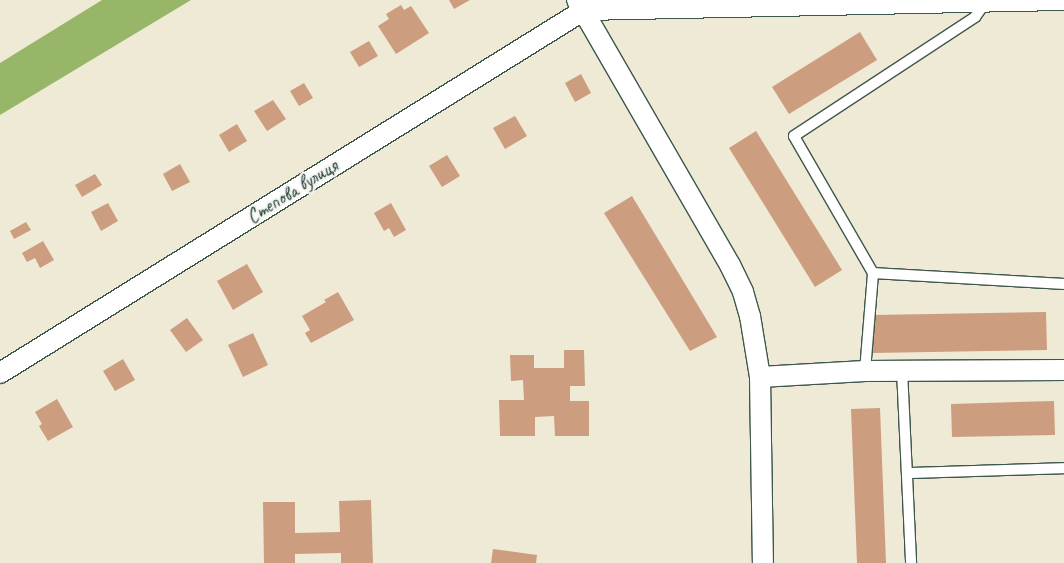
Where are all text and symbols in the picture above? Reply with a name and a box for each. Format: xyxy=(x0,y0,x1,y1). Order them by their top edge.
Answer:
street label: Степова вулиця xyxy=(242,153,342,229)

